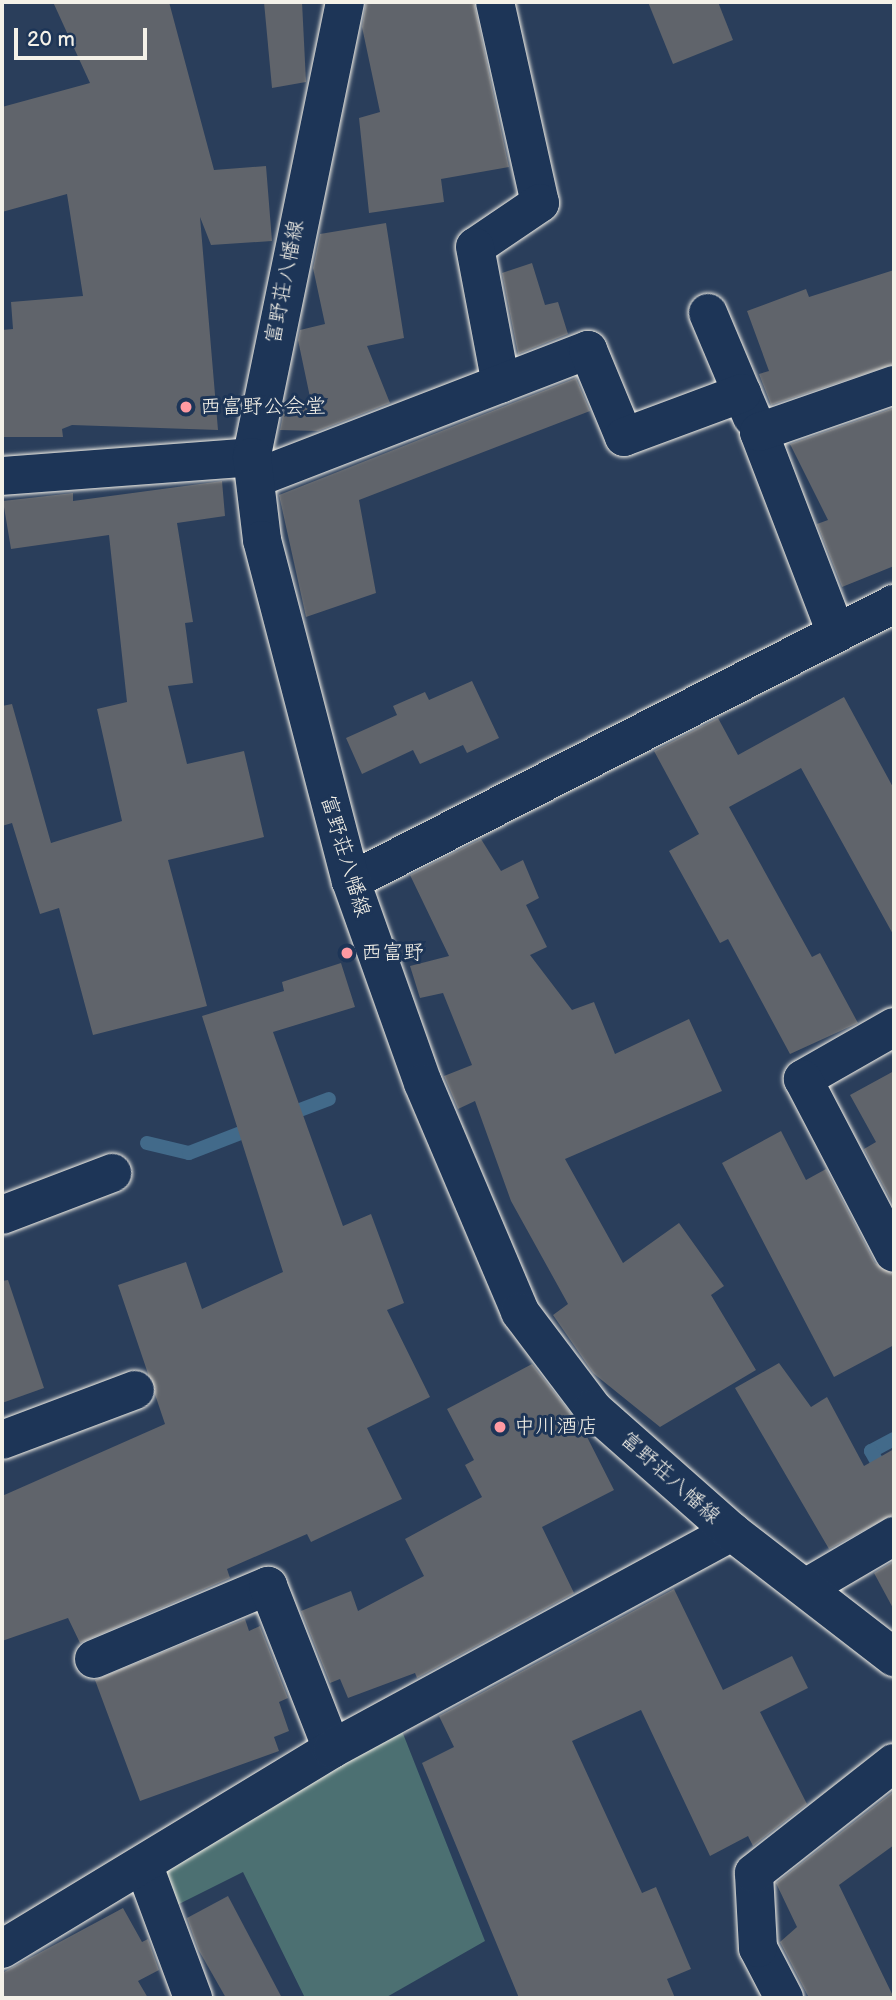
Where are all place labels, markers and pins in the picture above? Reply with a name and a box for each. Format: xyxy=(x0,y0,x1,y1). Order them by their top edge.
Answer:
place label: 西富野公会堂 xyxy=(200,394,326,420)
marker: 西富野公会堂 xyxy=(178,399,194,415)
place label: 西富野 xyxy=(361,940,424,966)
marker: 西富野 xyxy=(339,945,355,961)
place label: 中川酒店 xyxy=(514,1414,598,1440)
marker: 中川酒店 xyxy=(492,1419,508,1435)

